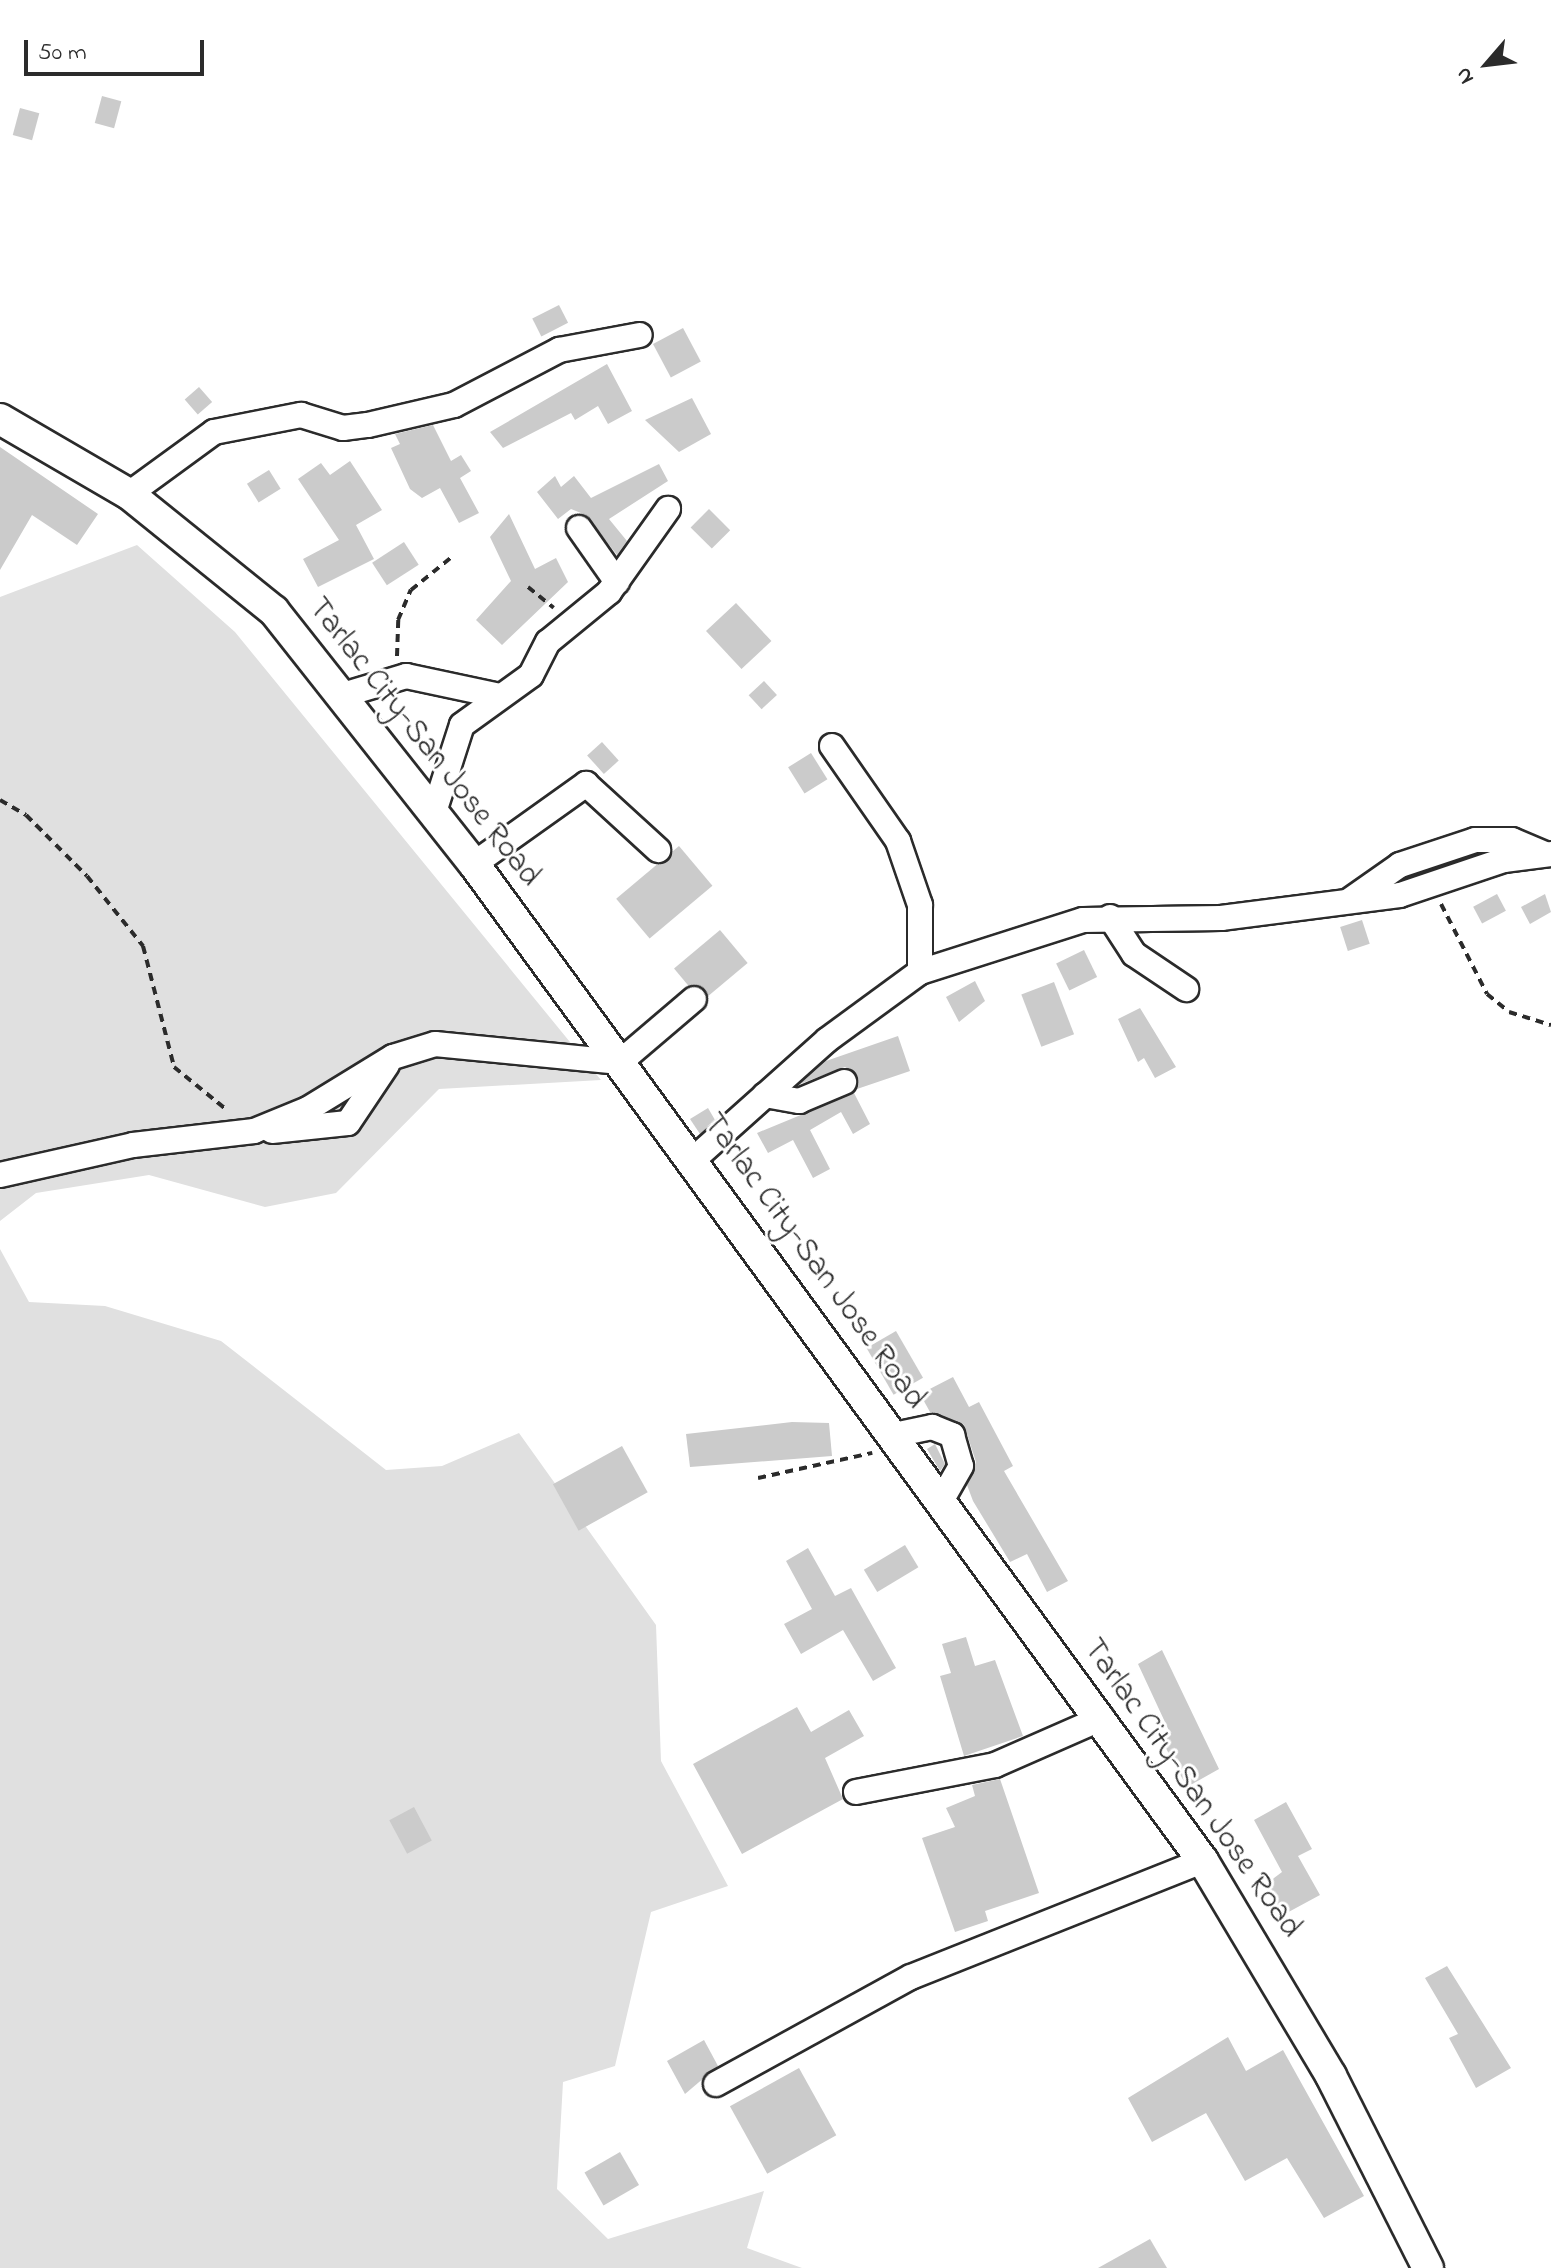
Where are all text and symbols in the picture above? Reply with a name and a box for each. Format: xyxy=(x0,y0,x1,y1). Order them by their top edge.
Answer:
scale bar xyxy=(28,24,208,74)
north arrow xyxy=(1447,24,1527,104)
text: 50 m xyxy=(38,36,87,71)
text: N xyxy=(1448,61,1483,89)
street label: Tarlac City-San Jose Road xyxy=(298,591,548,895)
street label: Tarlac City-San Jose Road xyxy=(693,1107,933,1417)
street label: Tarlac City-San Jose Road xyxy=(1073,1632,1309,1946)

